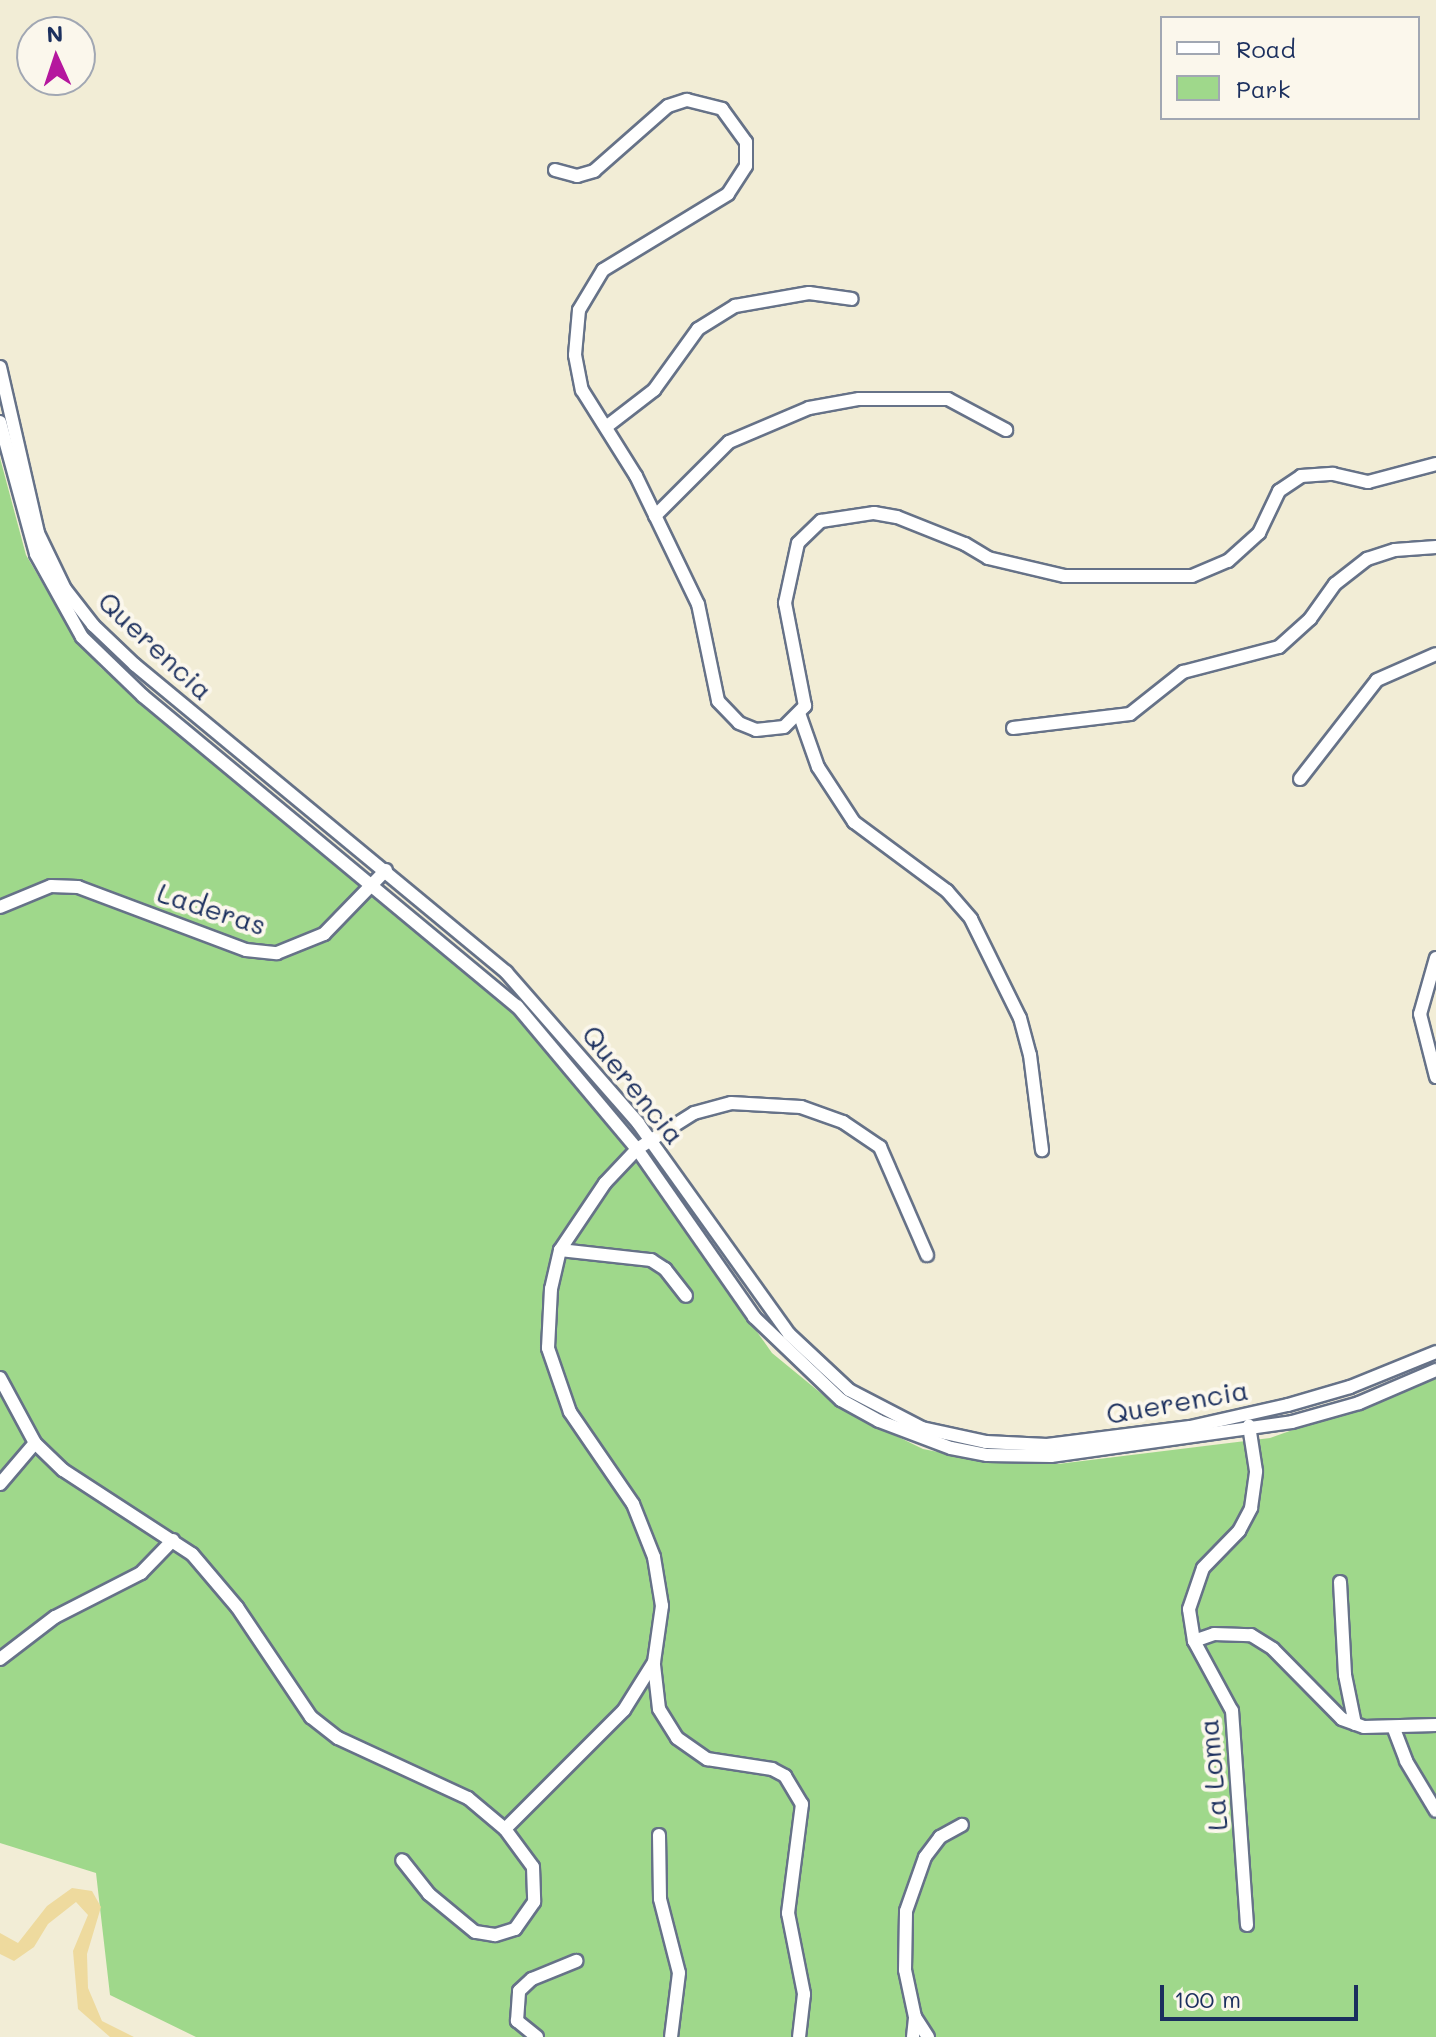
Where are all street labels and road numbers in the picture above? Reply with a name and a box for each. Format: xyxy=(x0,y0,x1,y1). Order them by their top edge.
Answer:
street label: Querencia xyxy=(92,584,220,706)
street label: Laderas xyxy=(153,875,271,941)
street label: Querencia xyxy=(576,1018,692,1150)
street label: Querencia xyxy=(1103,1372,1251,1430)
street label: La Loma xyxy=(1190,1718,1234,1832)

